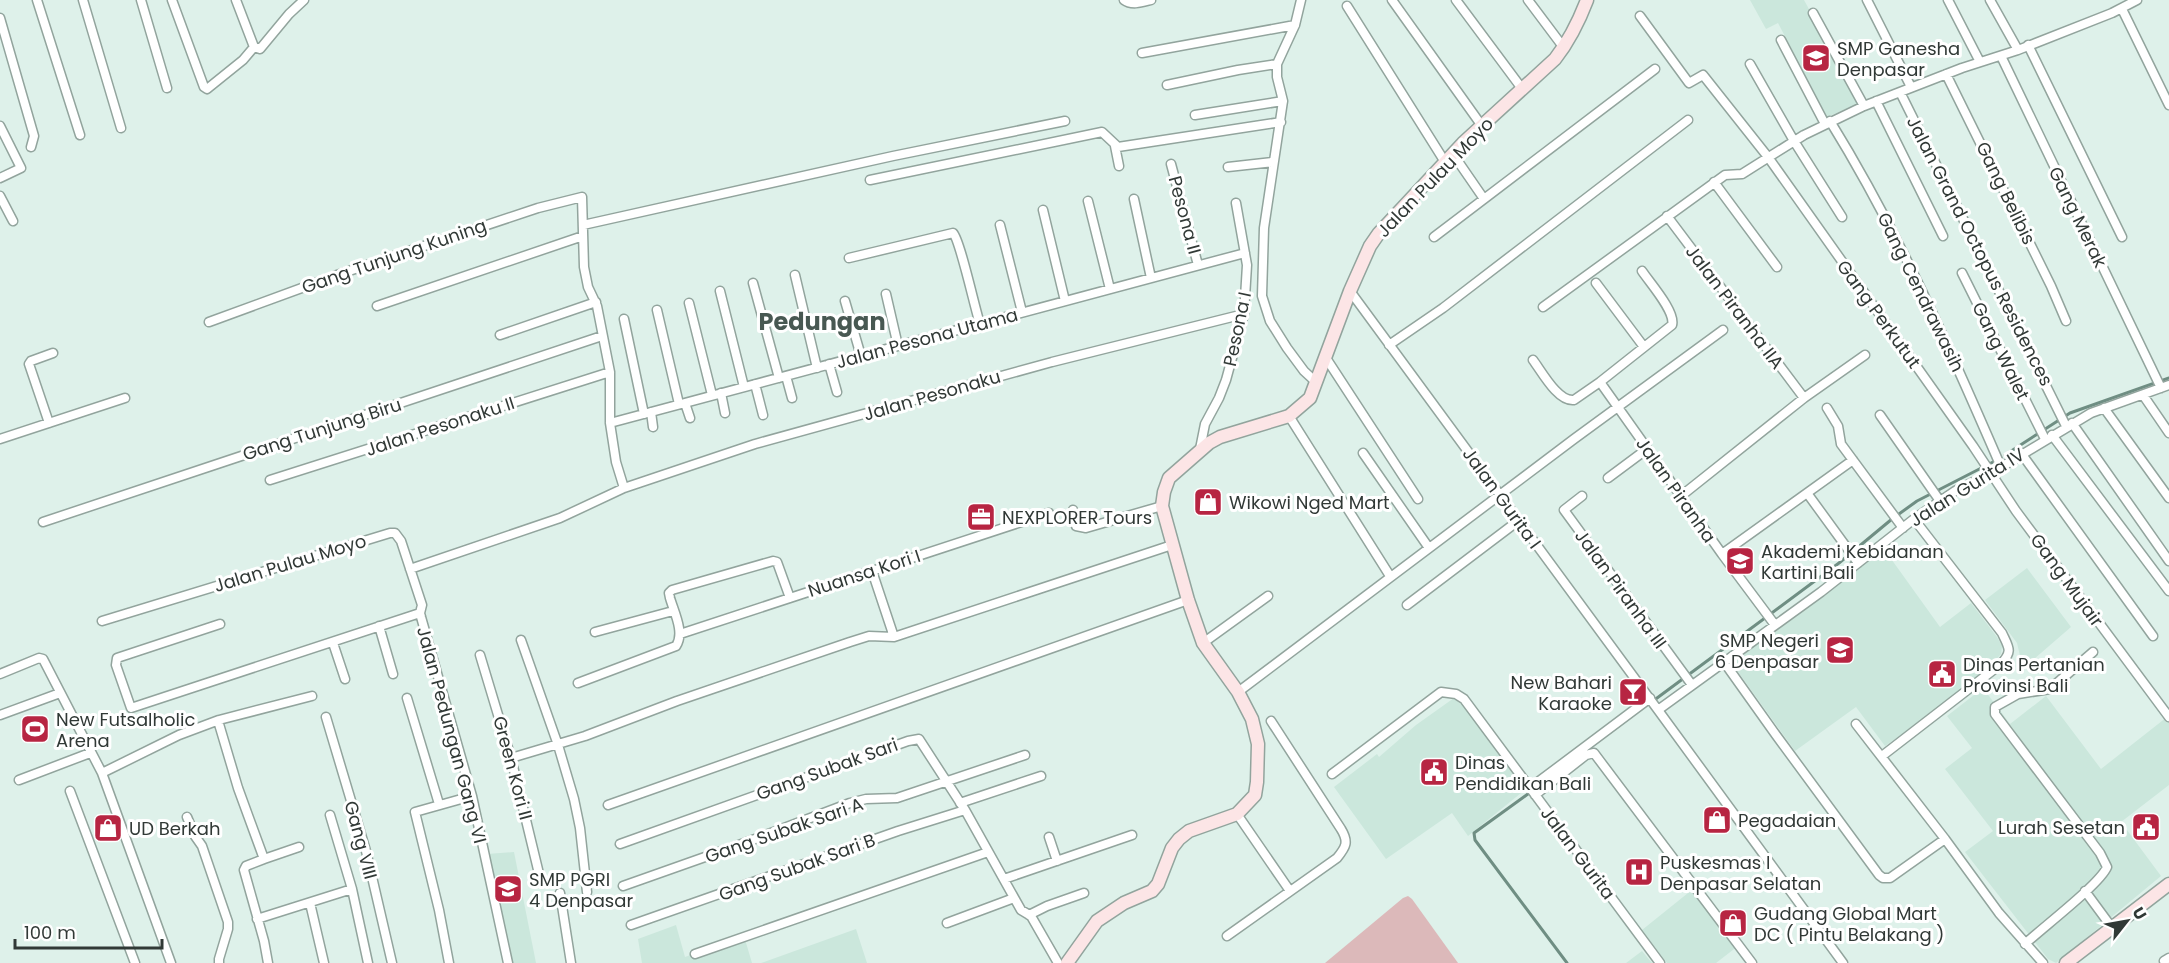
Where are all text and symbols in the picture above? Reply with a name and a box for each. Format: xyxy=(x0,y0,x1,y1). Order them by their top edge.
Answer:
place label: SMP Ganesha Denpasar xyxy=(1837,36,1960,82)
school or university icon: SMP Ganesha Denpasar xyxy=(1800,42,1832,74)
street label: Jalan Pulau Moyo xyxy=(1371,111,1499,243)
street label: Jalan Grand Octopus Residences xyxy=(1901,112,2059,390)
street label: Gang Belibis xyxy=(1970,137,2042,249)
street label: Gang Merak xyxy=(2043,162,2114,272)
street label: Pesona II xyxy=(1163,173,1207,257)
street label: Gang Cendrawasih xyxy=(1872,208,1970,376)
street label: Gang Tunjung Kuning xyxy=(298,213,490,299)
street label: Jalan Piranha IIA xyxy=(1680,240,1790,374)
street label: Gang Perkutut xyxy=(1831,255,1927,373)
street label: Pesona I xyxy=(1217,290,1257,368)
street label: Gang Walet xyxy=(1966,298,2036,404)
street label: Jalan Pesona Utama xyxy=(833,302,1021,374)
district label: Pedungan xyxy=(758,305,886,338)
street label: Jalan Pesonaku xyxy=(860,363,1004,427)
street label: Jalan Pesonaku II xyxy=(362,390,518,462)
street label: Gang Tunjung Biru xyxy=(239,392,405,466)
street label: Jalan Piranha xyxy=(1630,432,1722,548)
street label: Jalan Gurita I xyxy=(1457,442,1547,554)
street label: Jalan Gurita IV xyxy=(1905,442,2029,532)
shop icon: Wikowi Nged Mart xyxy=(1192,486,1224,518)
place label: Wikowi Nged Mart xyxy=(1229,490,1390,515)
office icon: NEXPLORER Tours xyxy=(965,501,997,533)
place label: NEXPLORER Tours xyxy=(1002,505,1152,530)
street label: Jalan Piranha III xyxy=(1569,524,1673,654)
street label: Jalan Pulau Moyo xyxy=(211,528,369,598)
street label: Gang Mujair xyxy=(2025,528,2109,632)
place label: Akademi Kebidanan Kartini Bali xyxy=(1761,539,1944,585)
street label: Nuansa Kori I xyxy=(805,543,923,603)
school or university icon: Akademi Kebidanan Kartini Bali xyxy=(1724,545,1756,577)
street label: Jalan Pedungan Gang VI xyxy=(411,624,493,846)
place label: SMP Negeri 6 Denpasar xyxy=(1715,628,1819,674)
school or university icon: SMP Negeri 6 Denpasar xyxy=(1824,634,1856,666)
place label: Dinas Pertanian Provinsi Bali xyxy=(1963,652,2105,698)
public building icon: Dinas Pertanian Provinsi Bali xyxy=(1926,658,1958,690)
place label: New Bahari Karaoke xyxy=(1511,670,1612,716)
bar icon: New Bahari Karaoke xyxy=(1617,676,1649,708)
place label: New Futsalholic Arena xyxy=(56,707,195,753)
sports icon: New Futsalholic Arena xyxy=(19,713,51,745)
street label: Green Kori II xyxy=(487,713,539,823)
street label: Gang Subak Sari xyxy=(753,732,901,806)
place label: Dinas Pendidikan Bali xyxy=(1455,750,1591,796)
public building icon: Dinas Pendidikan Bali xyxy=(1418,756,1450,788)
street label: Gang Subak Sari A xyxy=(701,791,867,869)
street label: Gang VIII xyxy=(339,798,383,882)
street label: Jalan Gurita xyxy=(1535,802,1621,904)
shop icon: Pegadaian xyxy=(1701,804,1733,836)
place label: Pegadaian xyxy=(1738,808,1836,833)
public building icon: Lurah Sesetan xyxy=(2130,811,2162,843)
shop icon: UD Berkah xyxy=(92,812,124,844)
place label: Lurah Sesetan xyxy=(1998,815,2125,840)
place label: UD Berkah xyxy=(129,816,221,841)
street label: Gang Subak Sari B xyxy=(715,827,879,907)
place label: Puskesmas I Denpasar Selatan xyxy=(1660,850,1821,896)
hospital icon: Puskesmas I Denpasar Selatan xyxy=(1623,856,1655,888)
place label: SMP PGRI 4 Denpasar xyxy=(529,867,633,913)
school or university icon: SMP PGRI 4 Denpasar xyxy=(492,873,524,905)
north arrow xyxy=(2097,891,2157,951)
place label: Gudang Global Mart DC ( Pintu Belakang ) xyxy=(1754,901,1945,947)
text: U xyxy=(2127,903,2152,924)
shop icon: Gudang Global Mart DC ( Pintu Belakang ) xyxy=(1717,907,1749,939)
scale bar xyxy=(15,912,162,950)
text: 100 m xyxy=(24,920,76,945)

